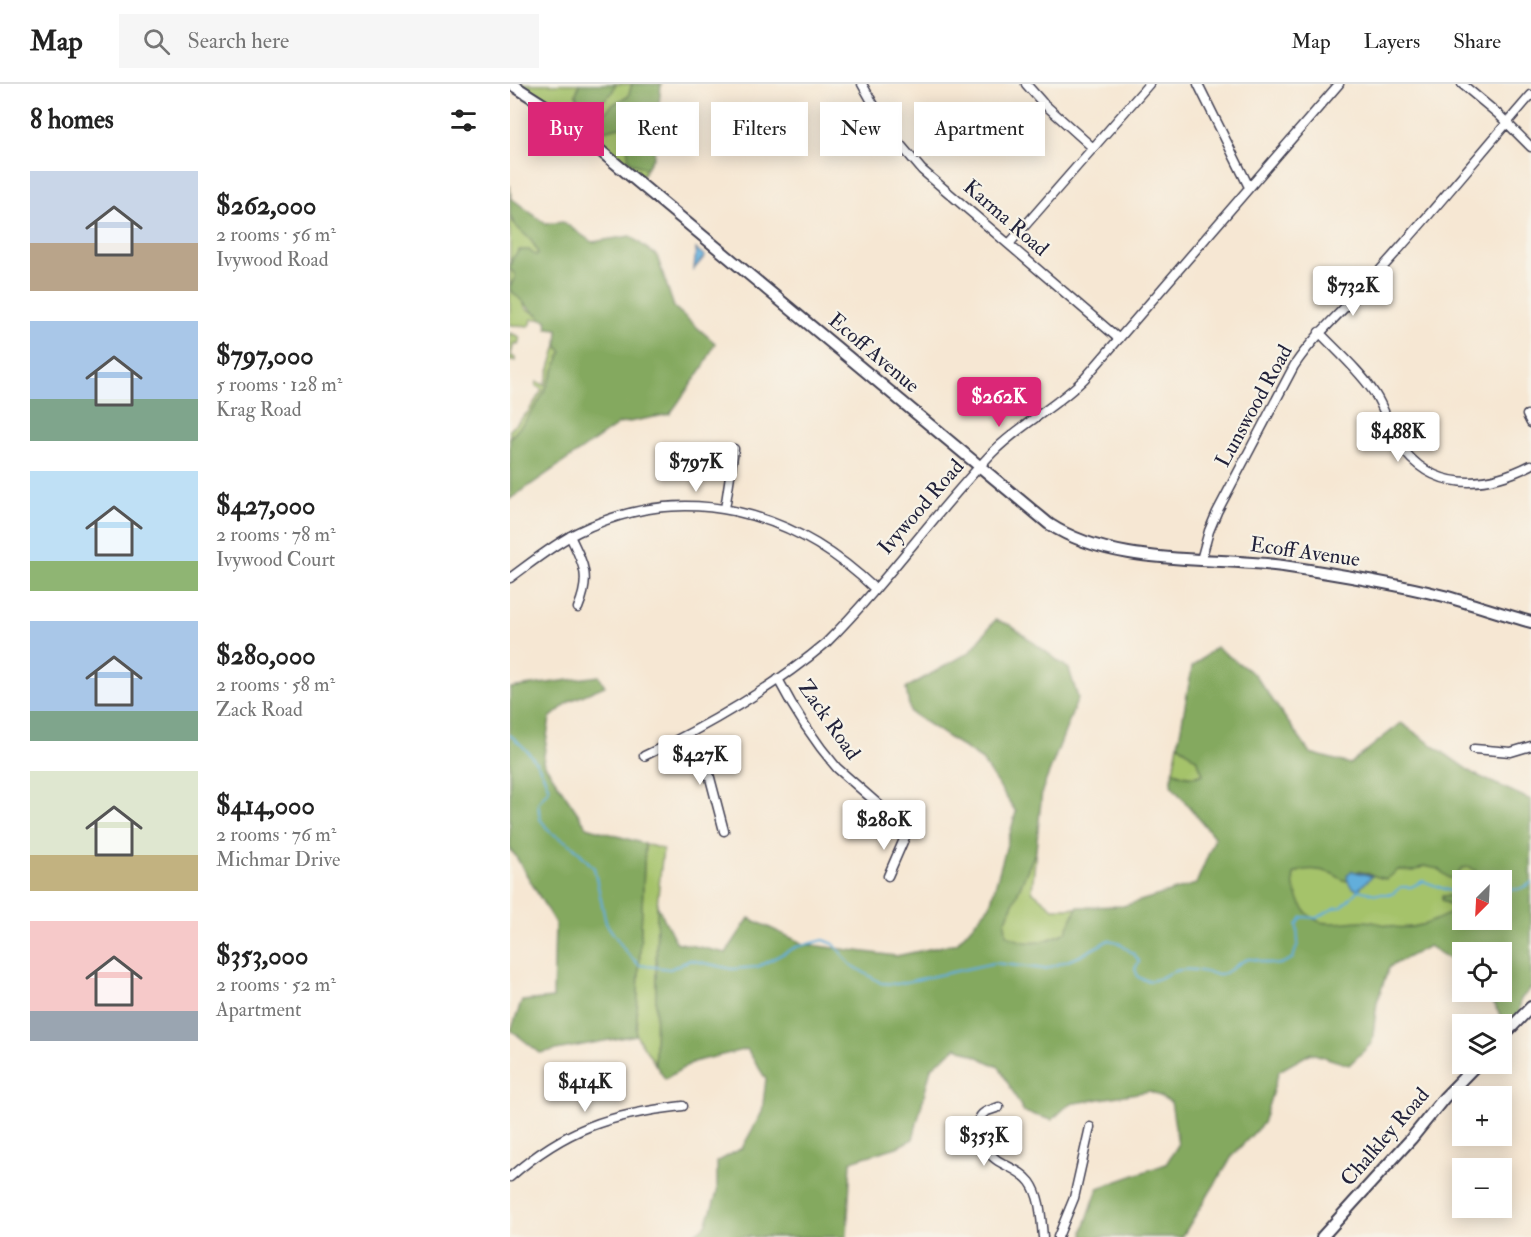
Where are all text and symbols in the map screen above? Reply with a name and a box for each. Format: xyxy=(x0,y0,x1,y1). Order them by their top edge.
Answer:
search box xyxy=(119,14,539,68)
text: Map xyxy=(30,24,83,59)
icon: search xyxy=(140,25,173,58)
text: Search here xyxy=(188,27,289,55)
text: Map xyxy=(1291,28,1331,55)
text: Layers xyxy=(1364,28,1420,55)
text: Share xyxy=(1453,28,1501,55)
chip: Buy xyxy=(528,102,604,156)
chip: Rent xyxy=(616,102,699,156)
chip: Filters xyxy=(711,102,808,156)
chip: New xyxy=(820,102,902,156)
chip: Apartment xyxy=(914,102,1045,156)
text: 8 homes xyxy=(30,104,114,136)
icon: filters xyxy=(447,104,480,137)
street label: Karma Road xyxy=(958,174,1055,263)
text: $262,000 xyxy=(216,190,316,222)
icon: home xyxy=(78,195,150,267)
text: 2 rooms · 56 m² xyxy=(216,222,336,247)
text: Ivywood Road xyxy=(216,247,329,272)
pin: $732K xyxy=(1311,266,1395,317)
text: $732K xyxy=(1327,273,1379,298)
street label: Ecoff Avenue xyxy=(823,307,925,399)
street label: Lunswood Road xyxy=(1209,339,1299,472)
text: $797,000 xyxy=(216,340,314,372)
icon: home xyxy=(78,345,150,417)
text: 5 rooms · 128 m² xyxy=(216,372,342,397)
pin: $262K xyxy=(957,377,1041,428)
text: $262K xyxy=(971,384,1027,409)
text: Krag Road xyxy=(216,397,302,422)
pin: $488K xyxy=(1356,412,1440,463)
text: $488K xyxy=(1371,419,1425,444)
pin: $797K xyxy=(654,442,738,493)
text: $797K xyxy=(669,449,723,474)
street label: Ivywood Road xyxy=(872,453,970,560)
text: $427,000 xyxy=(216,490,315,522)
icon: home xyxy=(78,495,150,567)
text: 2 rooms · 78 m² xyxy=(216,522,336,547)
street label: Ecoff Avenue xyxy=(1248,531,1362,573)
text: Ivywood Court xyxy=(216,547,335,572)
text: $280,000 xyxy=(216,640,316,672)
icon: home xyxy=(78,645,150,717)
text: 2 rooms · 58 m² xyxy=(216,672,335,697)
street label: Zack Road xyxy=(792,675,867,766)
text: Zack Road xyxy=(216,697,303,722)
pin: $427K xyxy=(658,735,742,786)
text: $427K xyxy=(672,742,728,767)
text: $414,000 xyxy=(216,790,315,822)
icon: home xyxy=(78,795,150,867)
pin: $280K xyxy=(842,800,926,851)
text: $280K xyxy=(856,807,912,832)
text: 2 rooms · 76 m² xyxy=(216,822,336,847)
text: Michmar Drive xyxy=(216,847,340,872)
north arrow xyxy=(1452,870,1512,930)
map controls xyxy=(1452,870,1512,1218)
text: $353,000 xyxy=(216,940,308,972)
button: locate xyxy=(1452,942,1512,1002)
icon: home xyxy=(78,945,150,1017)
text: 2 rooms · 52 m² xyxy=(216,972,336,997)
text: Apartment xyxy=(216,997,301,1022)
button: layers xyxy=(1452,1014,1512,1074)
pin: $414K xyxy=(543,1062,627,1113)
text: $414K xyxy=(558,1069,612,1094)
street label: Chalkley Road xyxy=(1335,1082,1436,1192)
button: + xyxy=(1452,1086,1512,1146)
pin: $353K xyxy=(942,1116,1026,1167)
text: $353K xyxy=(959,1123,1009,1148)
button: − xyxy=(1452,1158,1512,1218)

